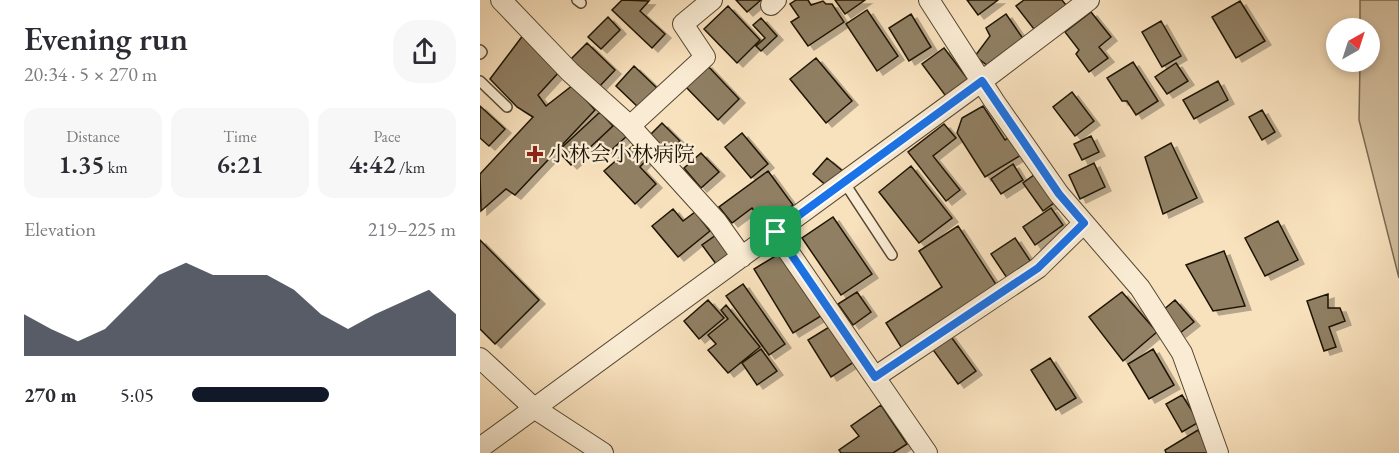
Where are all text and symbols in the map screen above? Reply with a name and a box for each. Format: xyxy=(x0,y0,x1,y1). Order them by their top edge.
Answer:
text: Evening run xyxy=(24,17,188,60)
north arrow xyxy=(1326,18,1380,72)
map controls xyxy=(1326,18,1380,72)
button: share xyxy=(393,20,456,83)
text: 20:34 · 5 × 270 m xyxy=(24,61,157,87)
text: Distance xyxy=(66,126,120,147)
text: Time xyxy=(223,126,257,147)
text: Pace xyxy=(374,126,400,147)
place label: 小林会小林病院 xyxy=(548,140,695,167)
marker: 小林会小林病院 xyxy=(526,145,544,163)
text: 1.35 xyxy=(58,147,105,181)
text: 6:21 xyxy=(216,147,264,181)
text: 4:42 xyxy=(349,147,396,181)
text: km xyxy=(105,157,128,178)
text: /km xyxy=(396,157,425,178)
pin xyxy=(750,206,801,257)
icon: arrive xyxy=(759,215,792,248)
text: Elevation xyxy=(24,216,96,242)
text: 219–225 m xyxy=(368,216,456,242)
text: 270 m xyxy=(24,382,77,408)
text: 5:05 xyxy=(120,382,154,408)

